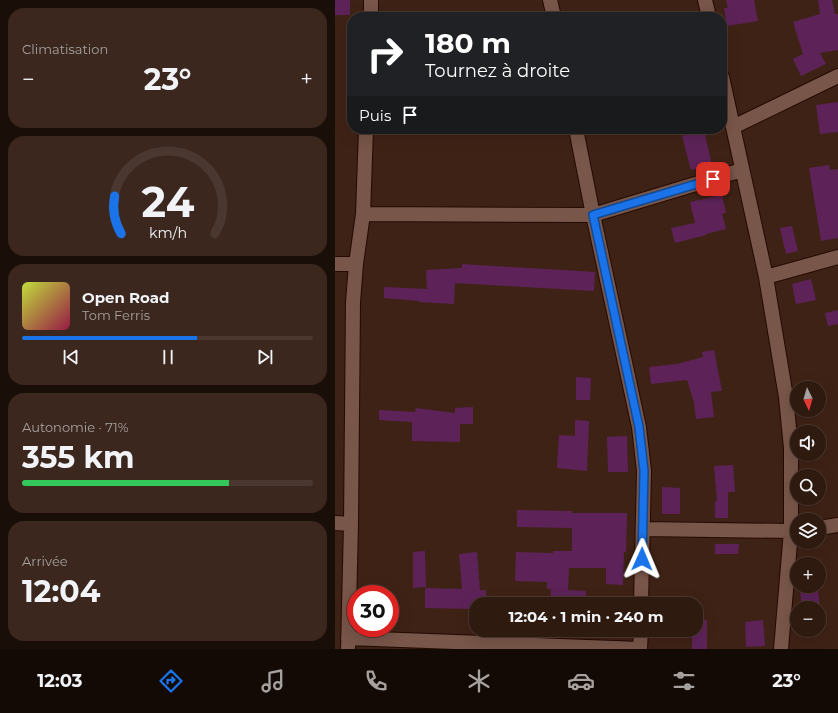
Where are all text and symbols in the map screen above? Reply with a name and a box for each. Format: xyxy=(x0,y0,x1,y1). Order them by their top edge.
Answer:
text: 180 m xyxy=(425,26,511,60)
icon: right xyxy=(359,28,411,80)
text: Climatisation xyxy=(22,41,108,57)
text: Tournez à droite xyxy=(425,60,570,82)
text: 23° xyxy=(144,61,191,98)
text: − xyxy=(22,66,35,93)
text: + xyxy=(300,66,313,93)
icon: arrive xyxy=(399,104,421,126)
text: Puis xyxy=(359,106,391,125)
pin xyxy=(696,162,730,196)
icon: arrive xyxy=(702,168,724,190)
text: 24 xyxy=(141,177,194,227)
text: km/h xyxy=(148,224,187,242)
text: Open Road xyxy=(82,288,170,307)
text: Tom Ferris xyxy=(82,307,150,323)
icon: previous xyxy=(60,346,82,368)
icon: pause xyxy=(157,346,179,368)
icon: next xyxy=(254,346,276,368)
north arrow xyxy=(790,381,826,417)
map controls xyxy=(790,381,826,637)
text: Autonomie · 71% xyxy=(22,419,129,435)
button: sound xyxy=(790,425,826,461)
text: 355 km xyxy=(22,439,135,476)
button: search xyxy=(790,469,826,505)
button: layers xyxy=(790,513,826,549)
position arrow xyxy=(621,538,663,580)
text: Arrivée xyxy=(22,553,68,569)
button: + xyxy=(790,557,826,593)
text: 12:04 xyxy=(22,573,100,610)
speed limit sign: 30 xyxy=(347,585,399,637)
button: − xyxy=(790,601,826,637)
text: 12:04 · 1 min · 240 m xyxy=(508,607,664,626)
icon: directions xyxy=(157,667,185,695)
icon: music xyxy=(259,667,287,695)
icon: phone xyxy=(362,667,390,695)
icon: climate xyxy=(465,667,493,695)
icon: car xyxy=(567,667,595,695)
icon: filters xyxy=(670,667,698,695)
text: 12:03 xyxy=(37,670,82,692)
text: 23° xyxy=(772,670,801,692)

